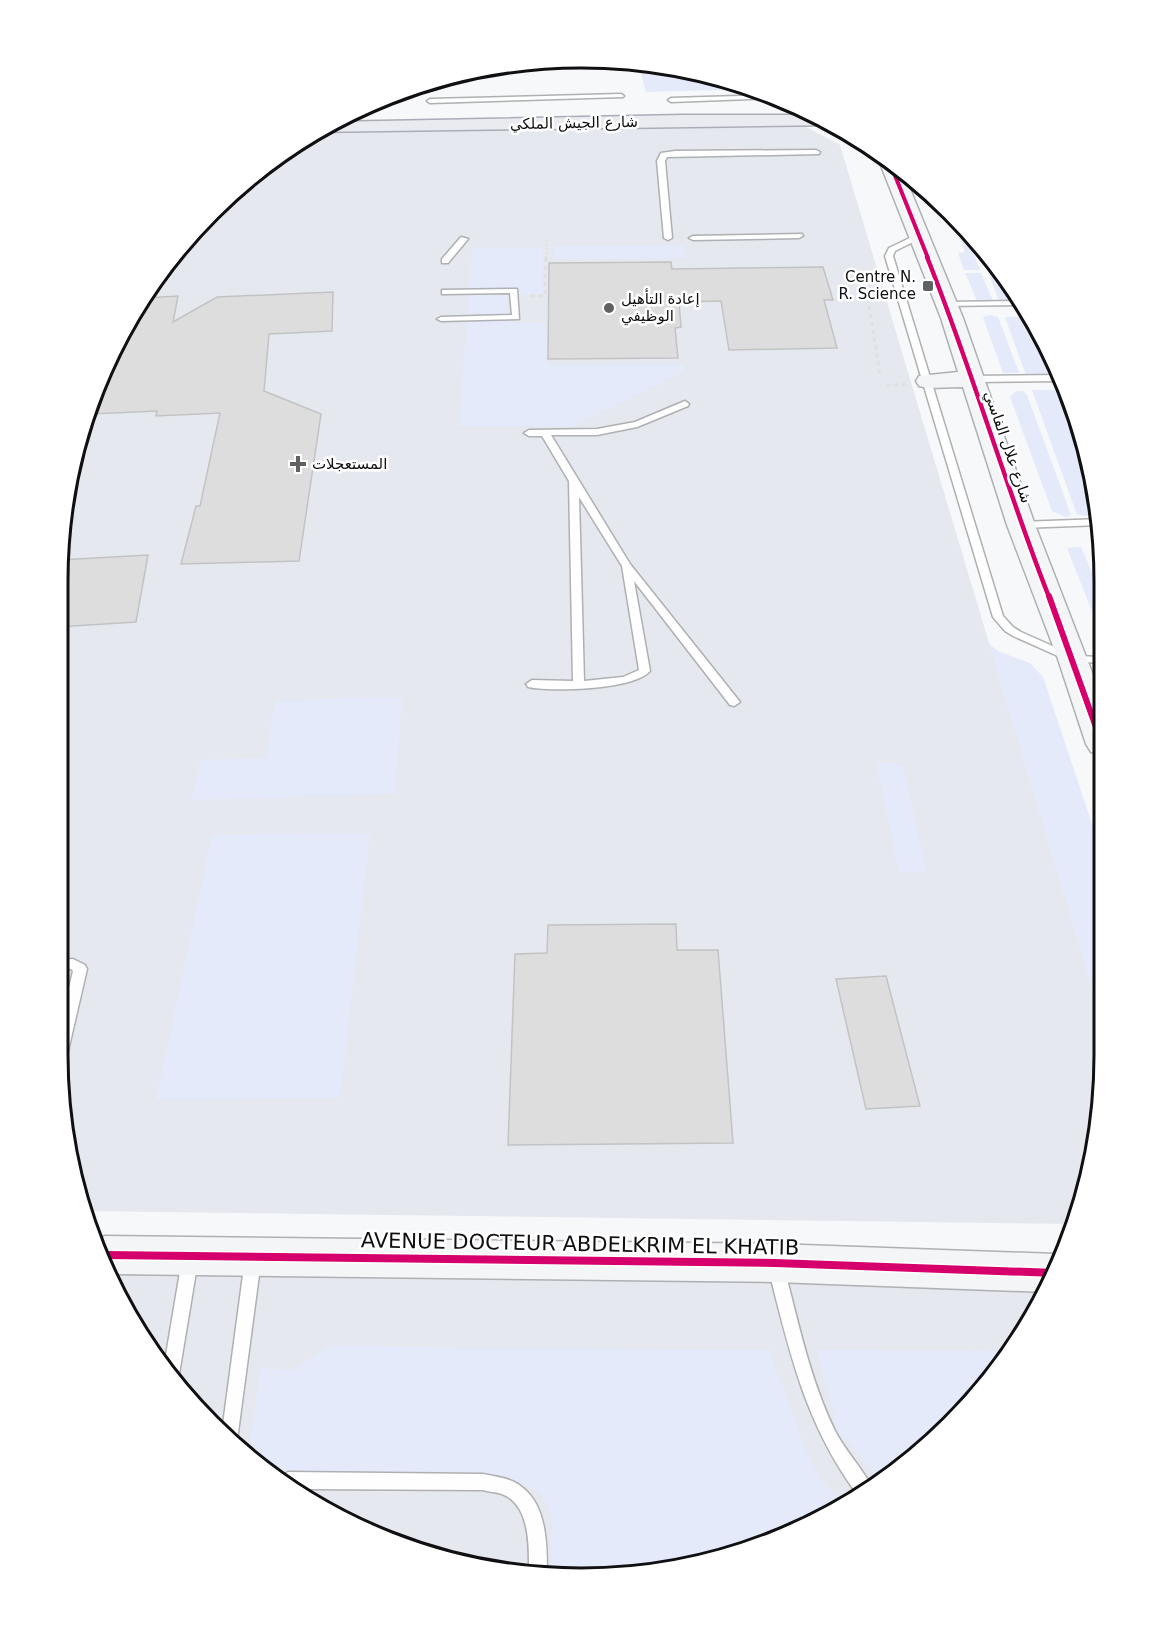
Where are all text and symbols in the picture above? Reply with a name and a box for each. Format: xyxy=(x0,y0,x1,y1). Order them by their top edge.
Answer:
street label: شارع الجيش الملكي xyxy=(510,113,638,134)
place label: Centre N. R. Science xyxy=(838,268,916,303)
marker: Centre N. R. Science xyxy=(921,279,935,293)
place label: إعادة التأهيل الوظيفي xyxy=(621,288,700,326)
marker: إعادة التأهيل الوظيفي xyxy=(602,301,616,315)
street label: شارع علال الفاسي xyxy=(979,388,1036,506)
marker: المستعجلات xyxy=(289,455,307,473)
place label: المستعجلات xyxy=(312,455,387,473)
street label: AVENUE DOCTEUR ABDELKRIM EL KHATIB xyxy=(361,1228,799,1260)

